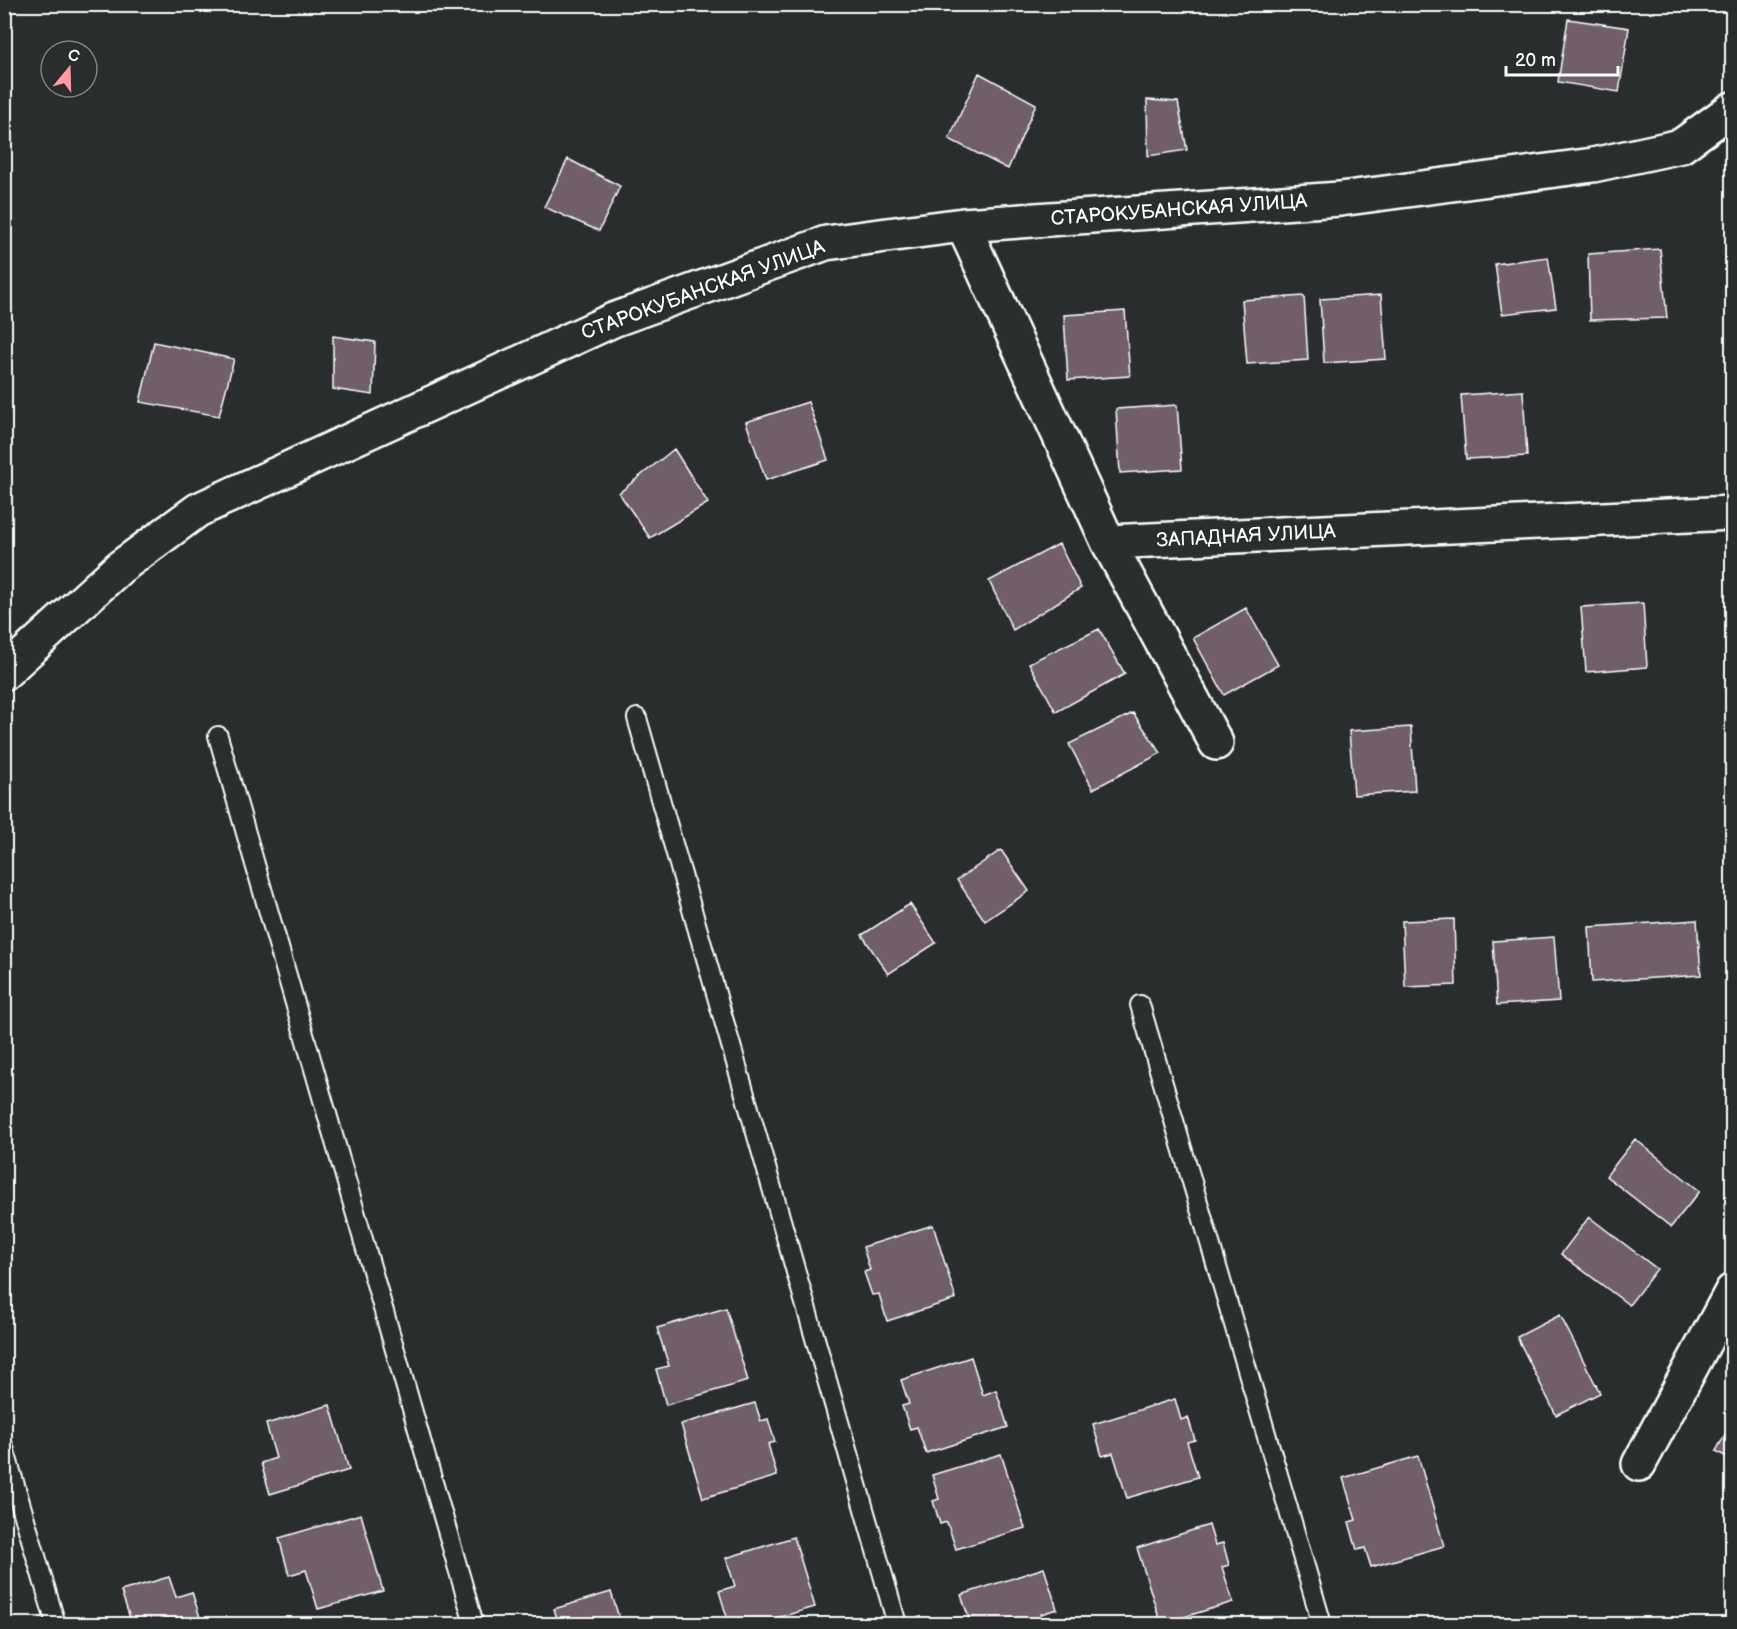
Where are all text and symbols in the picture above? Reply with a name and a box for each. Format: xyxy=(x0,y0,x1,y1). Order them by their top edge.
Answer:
north arrow xyxy=(39,39,99,99)
scale bar xyxy=(1506,39,1618,77)
text: С xyxy=(65,45,82,67)
text: 20 m xyxy=(1515,50,1556,71)
street label: СТАРОКУБАНСКАЯ УЛИЦА xyxy=(1050,189,1309,231)
street label: СТАРОКУБАНСКАЯ УЛИЦА xyxy=(578,234,829,345)
street label: ЗАПАДНАЯ УЛИЦА xyxy=(1156,519,1337,553)

